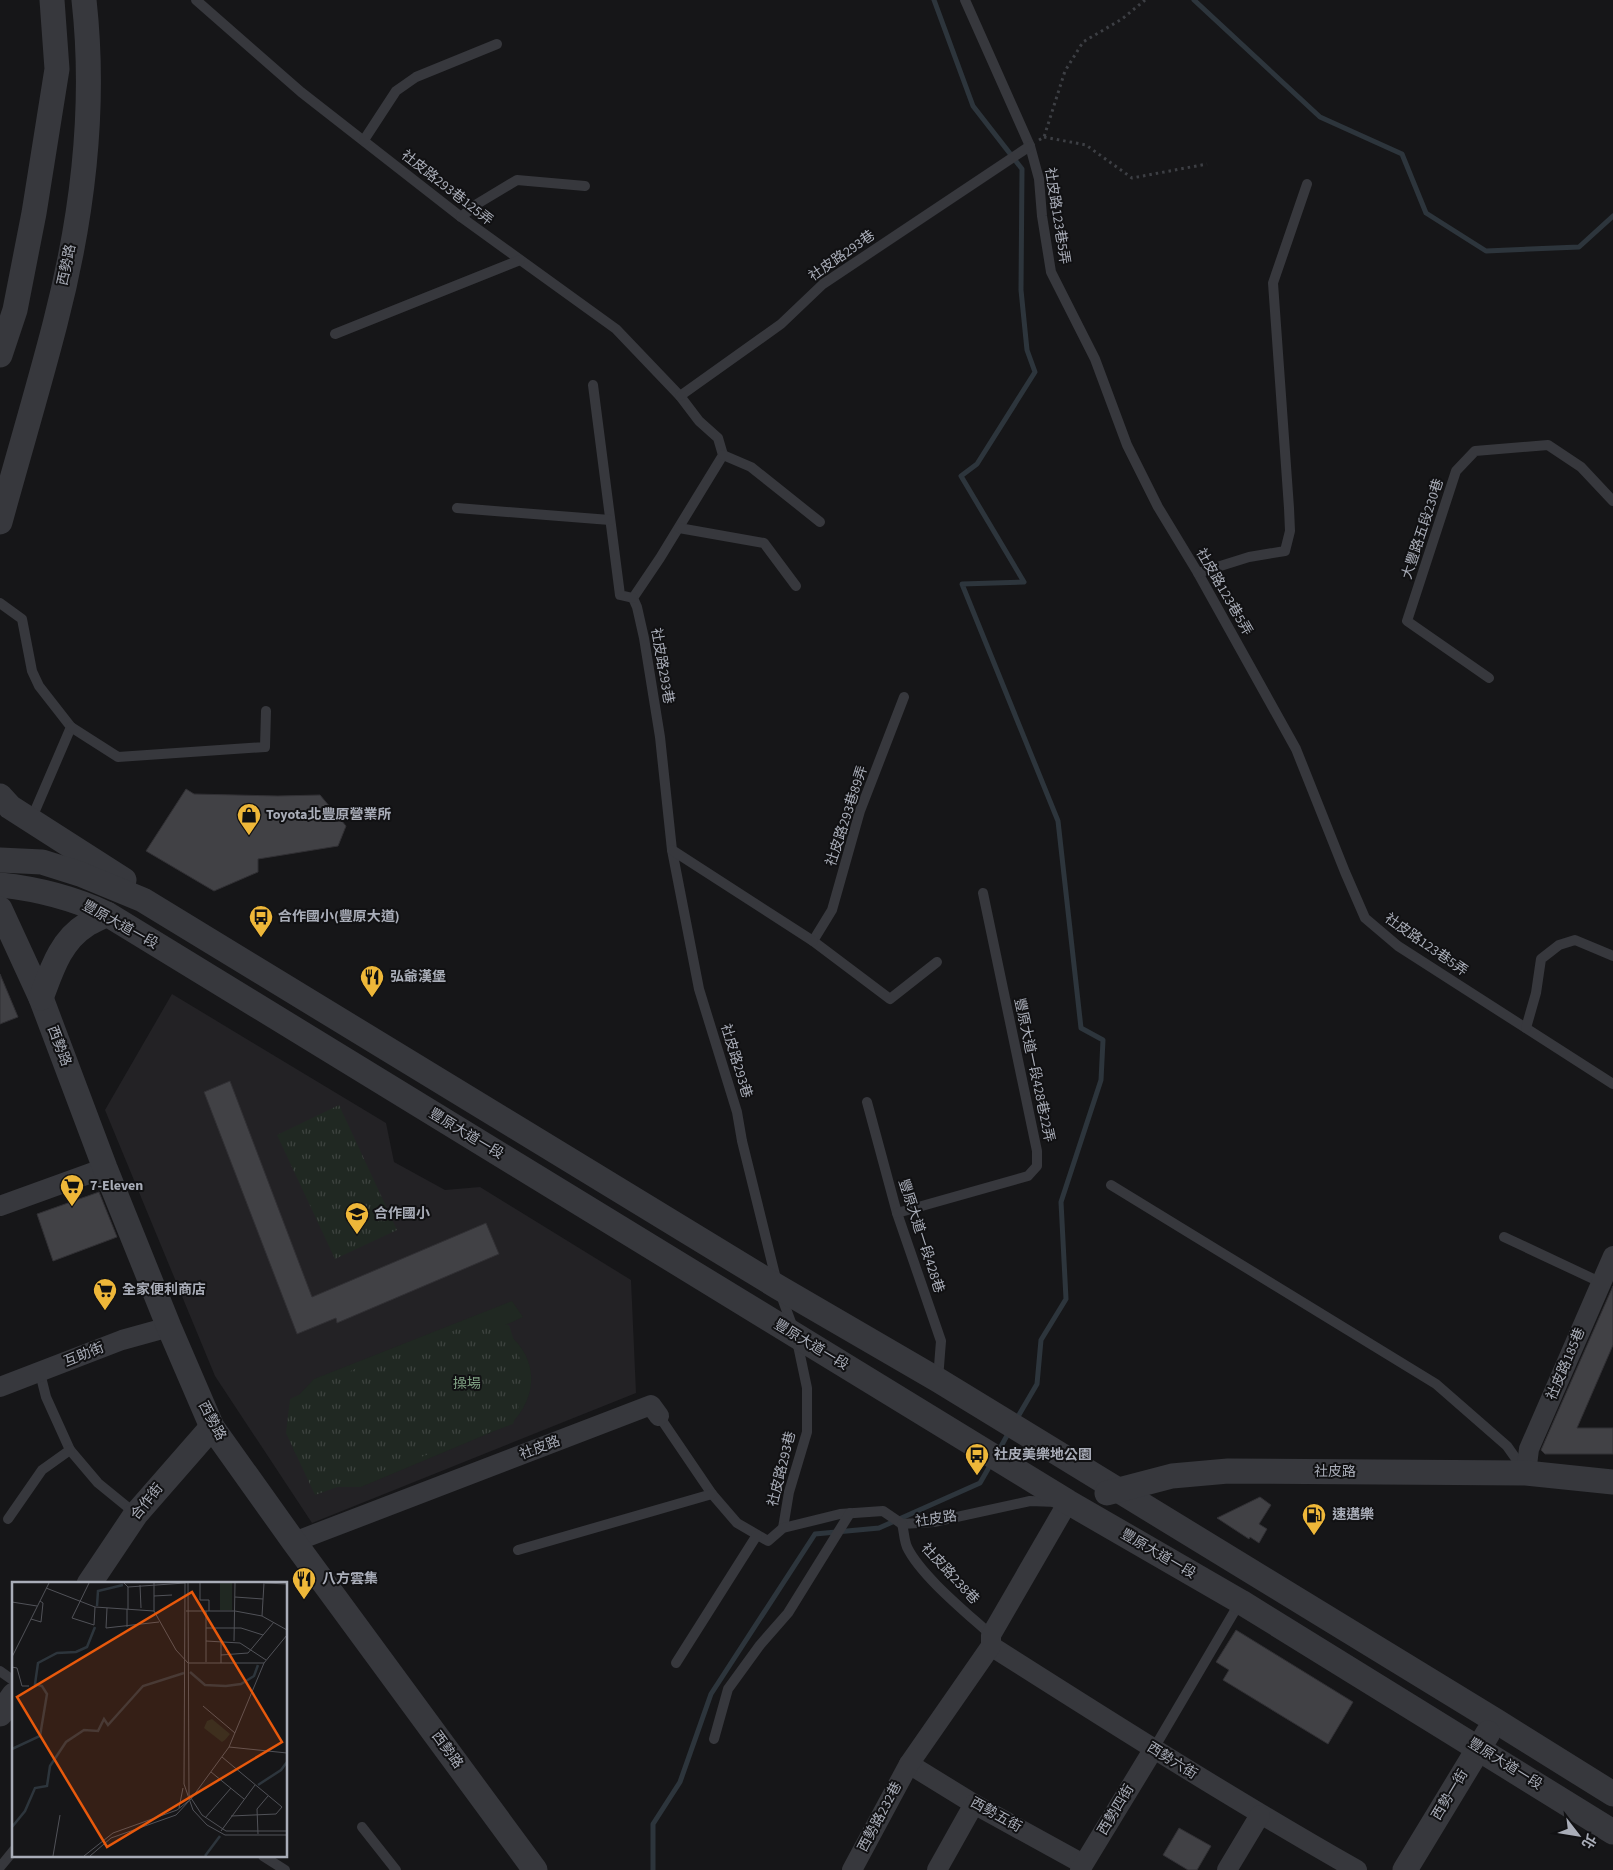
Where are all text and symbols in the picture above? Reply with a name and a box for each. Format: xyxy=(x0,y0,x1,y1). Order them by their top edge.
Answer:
street label: 社皮路293巷125弄 xyxy=(397,146,497,230)
street label: 社皮路123巷5弄 xyxy=(1039,166,1075,266)
street label: 社皮路293巷 xyxy=(805,226,879,286)
street label: 西勢路 xyxy=(53,242,81,288)
street label: 大豐路五段230巷 xyxy=(1397,476,1449,582)
street label: 社皮路123巷5弄 xyxy=(1191,545,1257,639)
street label: 社皮路293巷 xyxy=(645,626,679,706)
street label: 社皮路293巷89弄 xyxy=(821,763,873,869)
shop icon: Toyota北豐原營業所 xyxy=(236,802,262,836)
place label: Toyota北豐原營業所 xyxy=(266,805,391,825)
street label: 豐原大道一段 xyxy=(78,896,162,954)
bus stop icon: 合作國小(豐原大道) xyxy=(248,904,274,938)
place label: 合作國小(豐原大道) xyxy=(278,907,400,927)
street label: 社皮路123巷5弄 xyxy=(1380,909,1472,981)
restaurant icon: 弘爺漢堡 xyxy=(359,964,385,998)
place label: 弘爺漢堡 xyxy=(390,967,446,987)
street label: 豐原大道一段428巷22弄 xyxy=(1009,996,1059,1144)
street label: 社皮路293巷 xyxy=(715,1021,757,1101)
street label: 西勢路 xyxy=(42,1023,76,1069)
street label: 豐原大道一段 xyxy=(425,1104,507,1164)
supermarket icon: 7-Eleven xyxy=(59,1173,85,1207)
place label: 7-Eleven xyxy=(90,1176,143,1196)
street label: 豐原大道一段428巷 xyxy=(893,1176,949,1296)
school or university icon: 合作國小 xyxy=(344,1201,370,1235)
place label: 合作國小 xyxy=(374,1204,430,1224)
supermarket icon: 全家便利商店 xyxy=(92,1277,118,1311)
place label: 全家便利商店 xyxy=(122,1280,206,1300)
street label: 豐原大道一段 xyxy=(770,1315,852,1375)
street label: 社皮路185巷 xyxy=(1542,1325,1590,1403)
street label: 互助街 xyxy=(61,1338,107,1372)
park label: 操場 xyxy=(453,1374,481,1394)
street label: 西勢路 xyxy=(193,1398,231,1444)
street label: 社皮路293巷 xyxy=(763,1429,801,1509)
street label: 社皮路 xyxy=(517,1431,563,1465)
bus stop icon: 社皮美樂地公園 xyxy=(964,1442,990,1476)
place label: 社皮美樂地公園 xyxy=(994,1445,1092,1465)
street label: 社皮路 xyxy=(1314,1462,1356,1482)
street label: 合作街 xyxy=(126,1479,168,1525)
fuel station icon: 速邁樂 xyxy=(1301,1502,1327,1536)
place label: 速邁樂 xyxy=(1332,1505,1374,1525)
street label: 社皮路 xyxy=(914,1506,958,1532)
street label: 豐原大道一段 xyxy=(1117,1524,1199,1584)
street label: 社皮路238巷 xyxy=(916,1539,984,1609)
restaurant icon: 八方雲集 xyxy=(291,1566,317,1600)
place label: 八方雲集 xyxy=(322,1569,378,1589)
inset map xyxy=(12,1582,288,1858)
street label: 西勢路 xyxy=(427,1727,467,1773)
street label: 豐原大道一段 xyxy=(1464,1733,1546,1795)
street label: 西勢六街 xyxy=(1143,1738,1201,1784)
street label: 西勢一街 xyxy=(1427,1766,1473,1824)
street label: 西勢路232巷 xyxy=(853,1778,907,1856)
street label: 西勢四街 xyxy=(1093,1781,1139,1839)
street label: 西勢五街 xyxy=(967,1793,1025,1837)
north arrow xyxy=(1553,1810,1603,1860)
text: 北 xyxy=(1576,1830,1600,1852)

